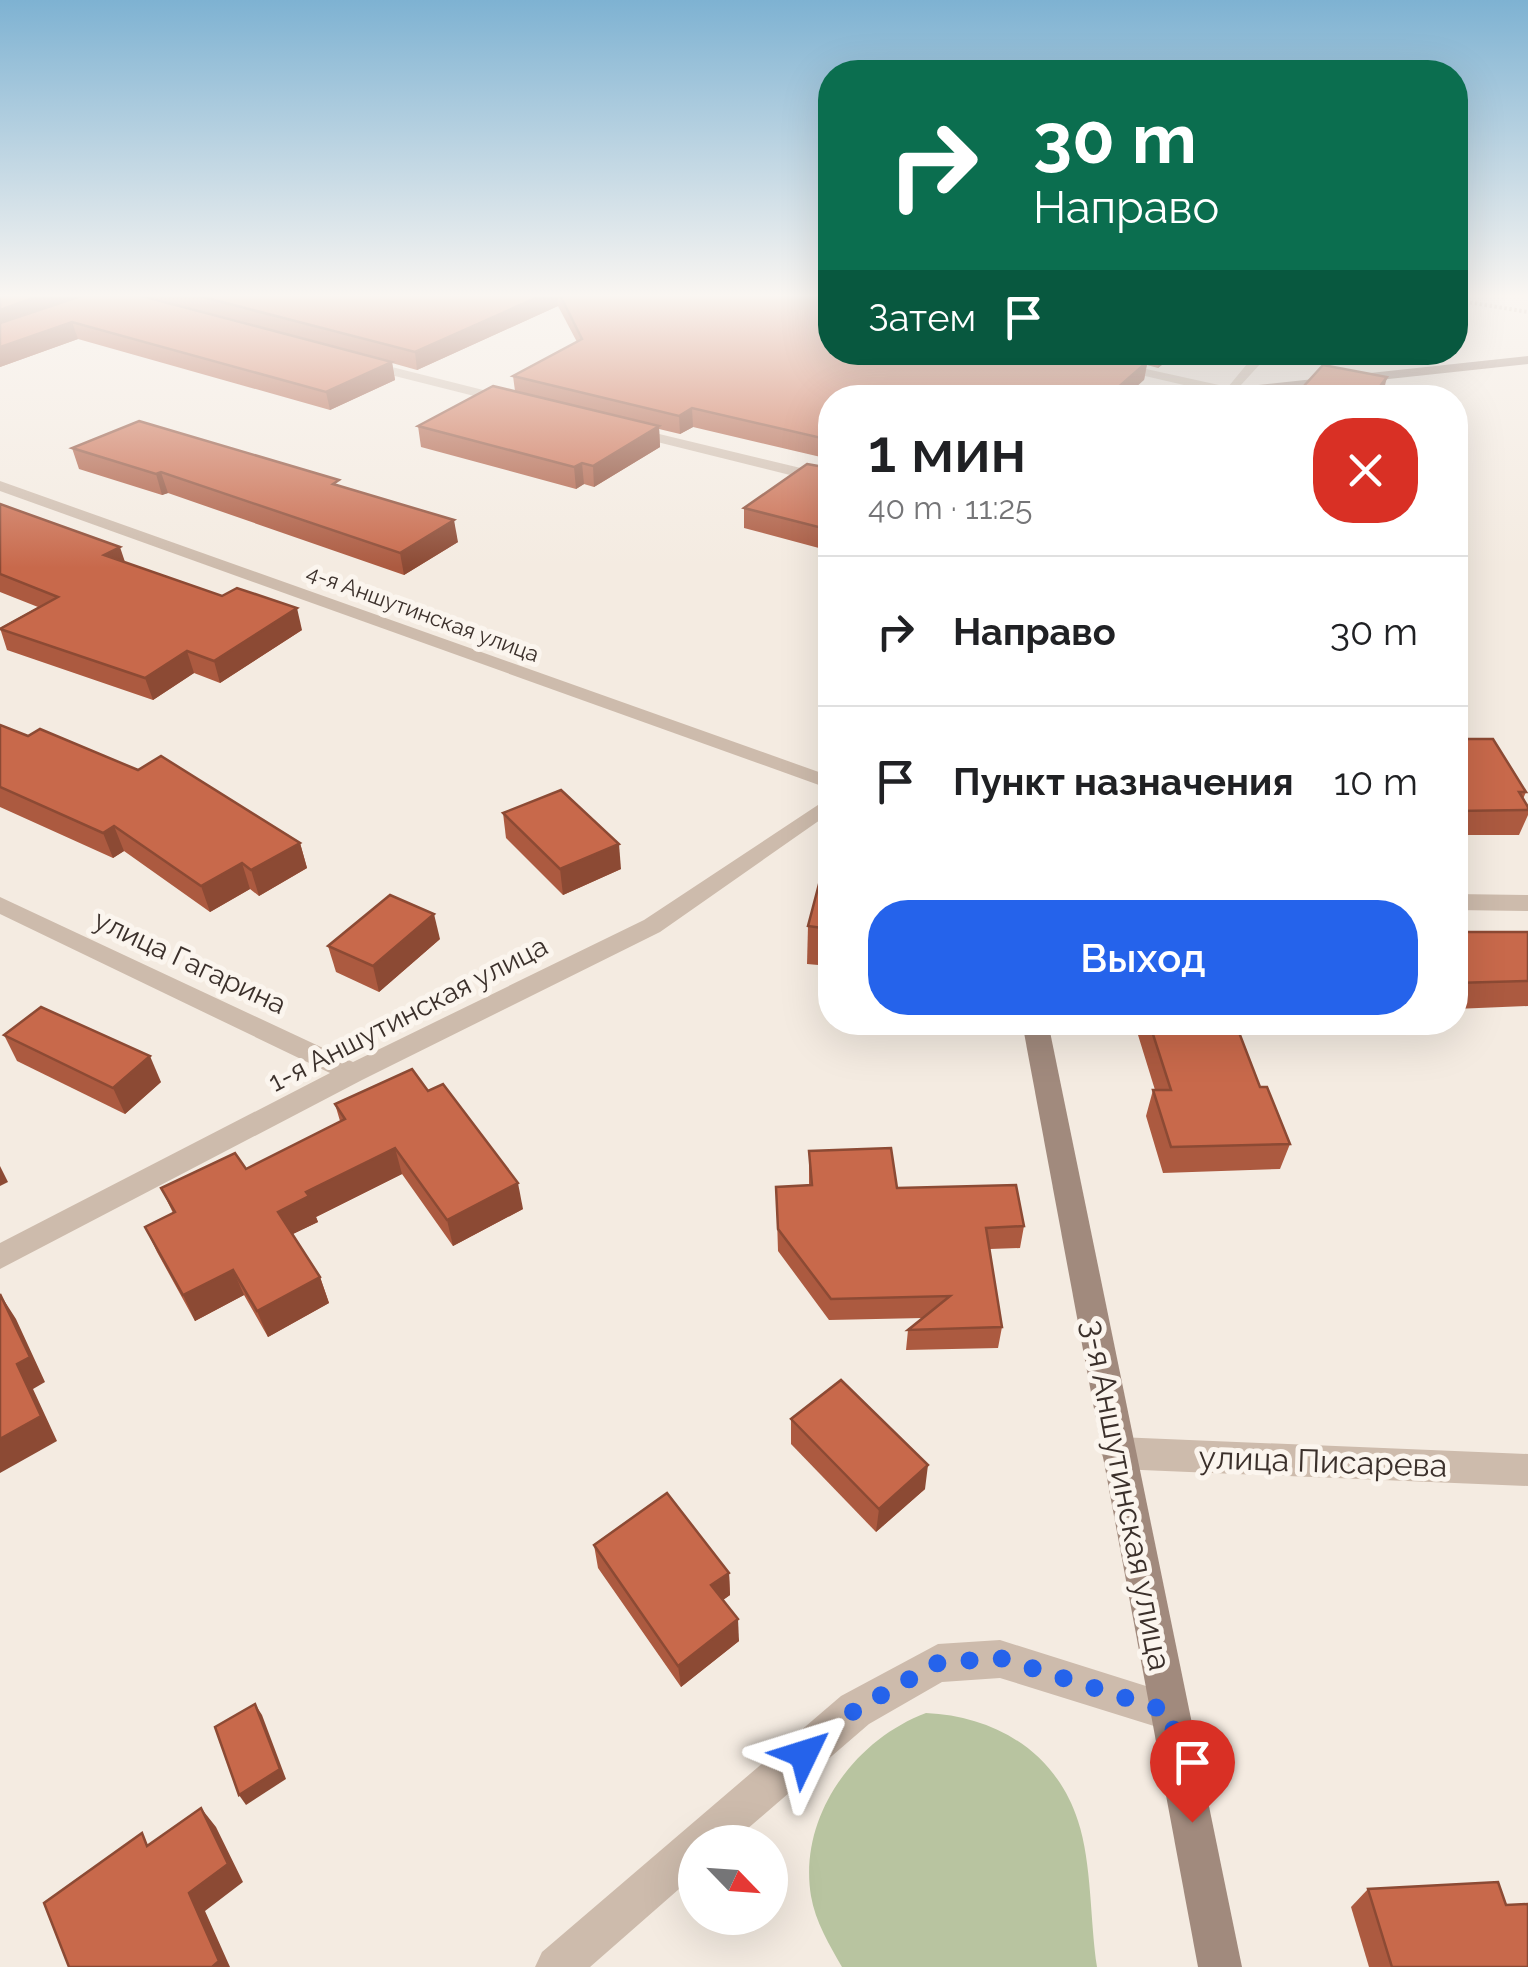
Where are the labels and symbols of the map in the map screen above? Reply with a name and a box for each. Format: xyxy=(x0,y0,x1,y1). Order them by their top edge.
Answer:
street label: 4-я Аншутинская улица xyxy=(303,559,543,667)
street label: улица Гагарина xyxy=(89,903,291,1021)
street label: 1-я Аншутинская улица xyxy=(263,929,553,1099)
street label: 3-я Аншутинская улица xyxy=(1075,1317,1179,1673)
street label: улица Писарева xyxy=(1198,1438,1448,1484)
position arrow xyxy=(752,1702,856,1806)
pin xyxy=(1150,1720,1235,1823)
north arrow xyxy=(678,1825,788,1935)

